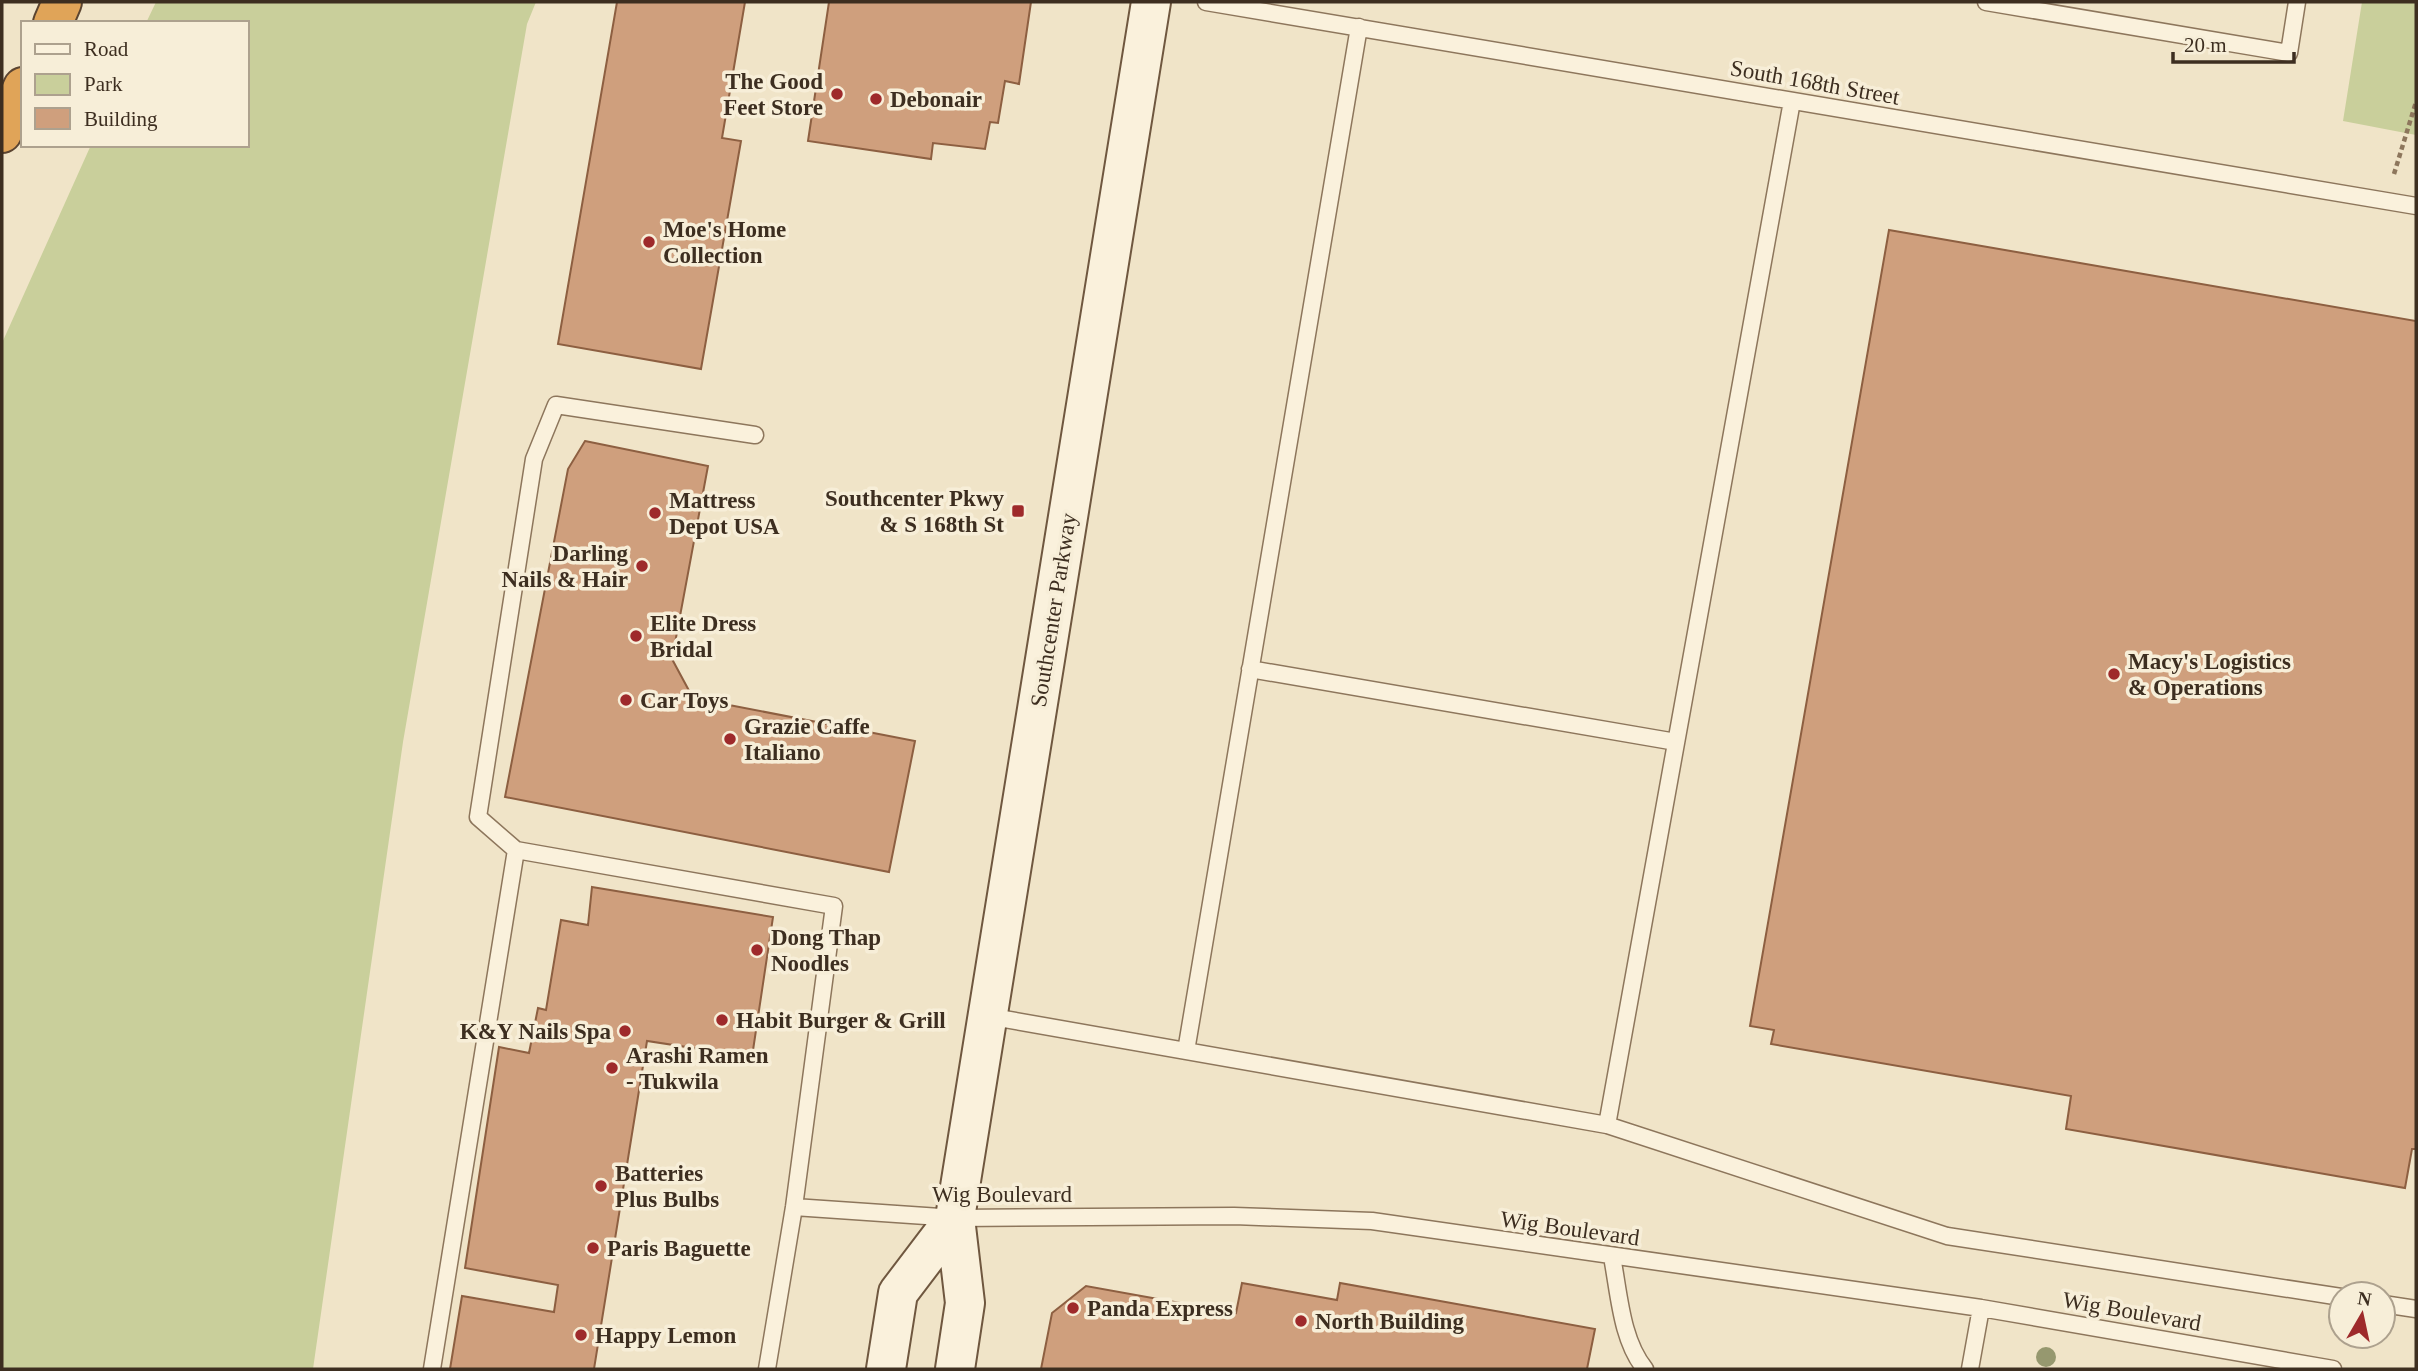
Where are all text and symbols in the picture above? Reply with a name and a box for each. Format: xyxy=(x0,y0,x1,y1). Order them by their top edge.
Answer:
legend xyxy=(21,21,248,147)
scale bar xyxy=(2173,21,2294,65)
text: 20 m xyxy=(2184,33,2227,57)
text: Road xyxy=(84,37,129,61)
street label: South 168th Street xyxy=(1728,55,1902,110)
place label: The Good Feet Store xyxy=(723,69,823,120)
text: Park xyxy=(84,72,123,96)
marker: The Good Feet Store xyxy=(829,86,845,102)
place label: Debonair xyxy=(890,87,982,112)
marker: Debonair xyxy=(868,91,884,107)
text: Building xyxy=(84,107,158,131)
place label: Moe's Home Collection xyxy=(663,217,786,268)
marker: Moe's Home Collection xyxy=(641,234,657,250)
place label: Southcenter Pkwy & S 168th St xyxy=(825,486,1004,537)
place label: Mattress Depot USA xyxy=(669,488,780,539)
marker: Southcenter Pkwy & S 168th St xyxy=(1010,503,1026,519)
marker: Mattress Depot USA xyxy=(647,505,663,521)
street label: Southcenter Parkway xyxy=(1026,511,1081,709)
place label: Darling Nails & Hair xyxy=(502,541,628,592)
marker: Darling Nails & Hair xyxy=(634,558,650,574)
place label: Elite Dress Bridal xyxy=(650,611,756,662)
marker: Elite Dress Bridal xyxy=(628,628,644,644)
place label: Macy's Logistics & Operations xyxy=(2128,649,2291,700)
marker: Macy's Logistics & Operations xyxy=(2106,666,2122,682)
place label: Car Toys xyxy=(640,688,728,713)
marker: Car Toys xyxy=(618,692,634,708)
place label: Grazie Caffe Italiano xyxy=(744,714,870,765)
marker: Grazie Caffe Italiano xyxy=(722,731,738,747)
place label: Dong Thap Noodles xyxy=(771,925,881,976)
marker: Dong Thap Noodles xyxy=(749,942,765,958)
place label: Habit Burger & Grill xyxy=(736,1008,946,1033)
marker: Habit Burger & Grill xyxy=(714,1012,730,1028)
place label: K&Y Nails Spa xyxy=(460,1019,611,1044)
marker: K&Y Nails Spa xyxy=(617,1023,633,1039)
place label: Arashi Ramen - Tukwila xyxy=(626,1043,769,1094)
marker: Arashi Ramen - Tukwila xyxy=(604,1060,620,1076)
place label: Batteries Plus Bulbs xyxy=(615,1161,719,1212)
marker: Batteries Plus Bulbs xyxy=(593,1178,609,1194)
street label: Wig Boulevard xyxy=(932,1182,1073,1207)
street label: Wig Boulevard xyxy=(1499,1206,1642,1251)
place label: Paris Baguette xyxy=(607,1236,751,1261)
marker: Paris Baguette xyxy=(585,1240,601,1256)
north arrow xyxy=(2327,1280,2397,1350)
street label: Wig Boulevard xyxy=(2061,1287,2204,1336)
text: N xyxy=(2356,1287,2373,1310)
place label: Panda Express xyxy=(1087,1296,1233,1321)
marker: Panda Express xyxy=(1065,1300,1081,1316)
place label: North Building xyxy=(1315,1309,1464,1334)
marker: North Building xyxy=(1293,1313,1309,1329)
place label: Happy Lemon xyxy=(595,1323,736,1348)
marker: Happy Lemon xyxy=(573,1327,589,1343)

